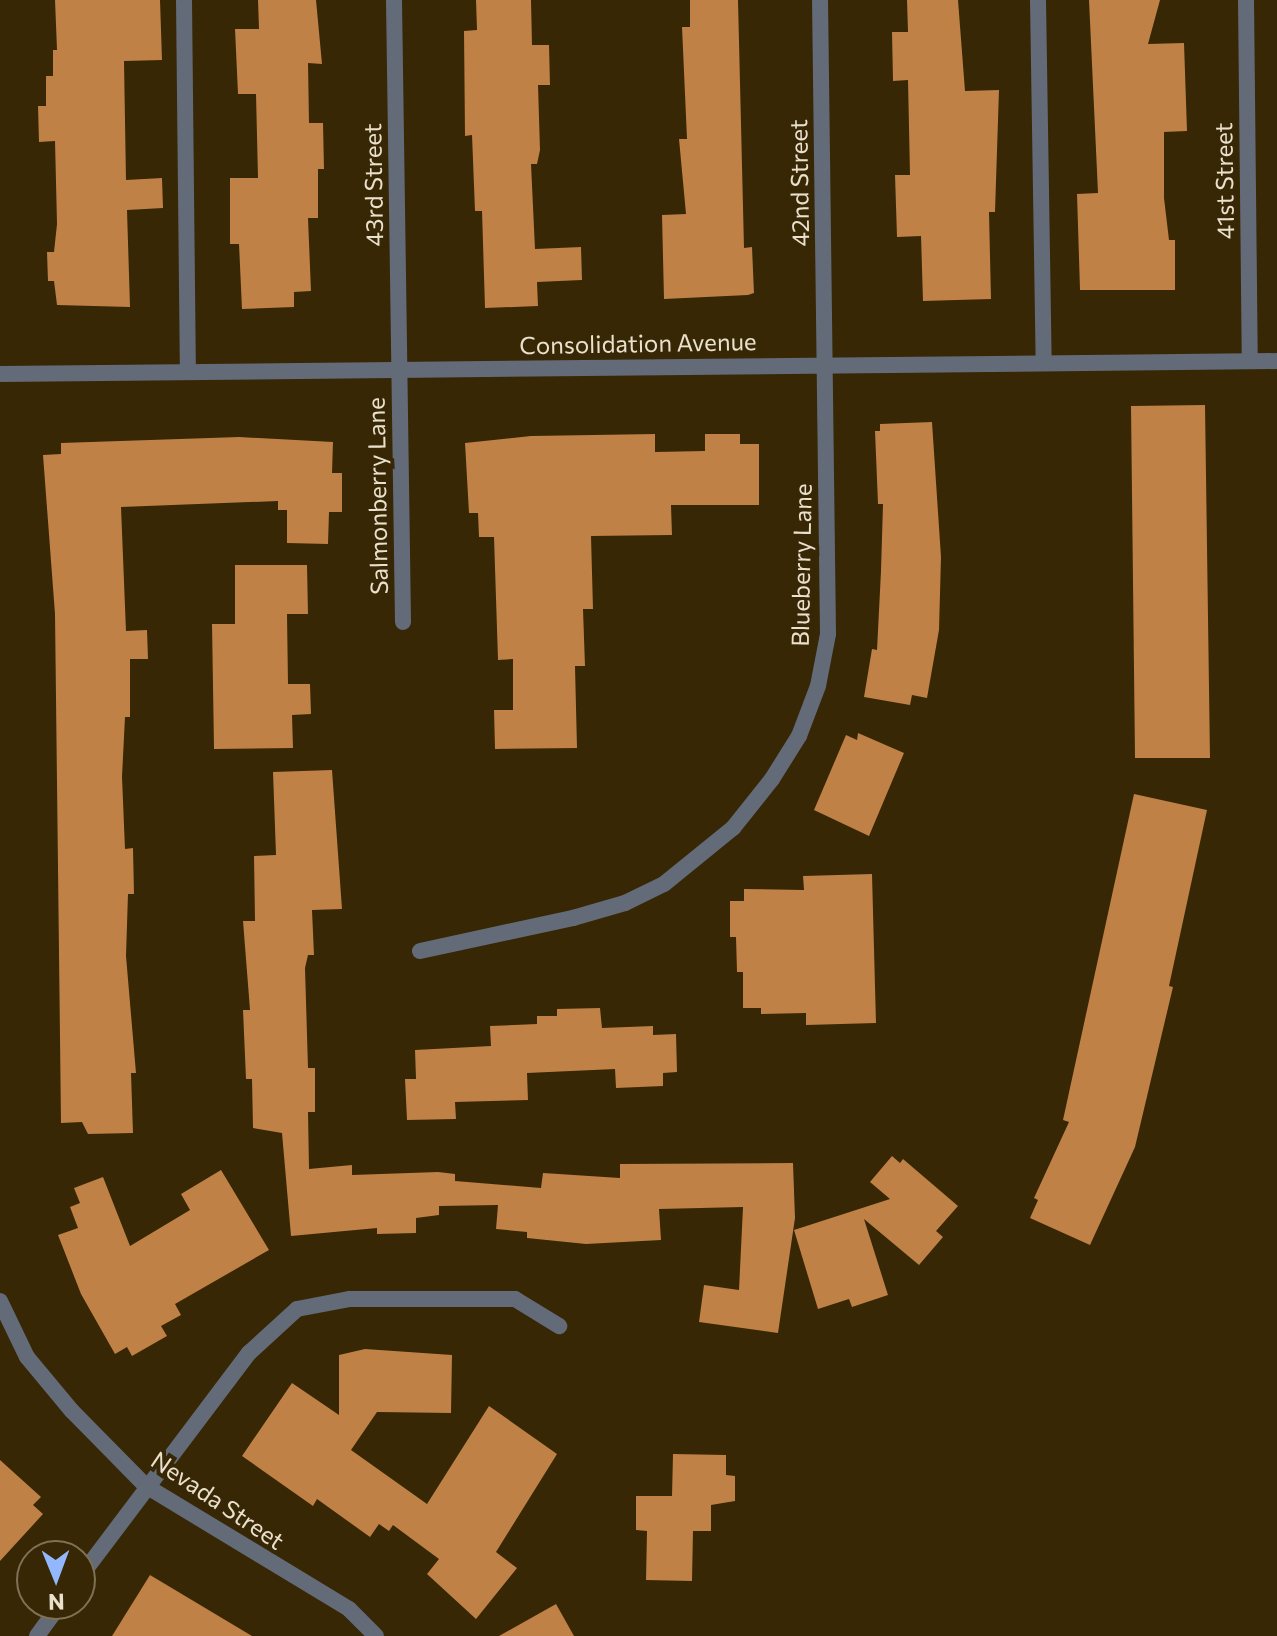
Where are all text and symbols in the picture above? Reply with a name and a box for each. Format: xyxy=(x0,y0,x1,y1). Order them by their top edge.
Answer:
street label: 42nd Street xyxy=(783,119,815,247)
street label: 41st Street xyxy=(1209,122,1239,240)
street label: 43rd Street xyxy=(358,123,388,247)
street label: Consolidation Avenue xyxy=(519,327,757,359)
street label: Salmonberry Lane xyxy=(361,397,393,595)
street label: Blueberry Lane xyxy=(785,483,817,647)
street label: Nevada Street xyxy=(146,1445,290,1555)
north arrow xyxy=(16,1540,96,1620)
text: N xyxy=(48,1589,65,1616)

